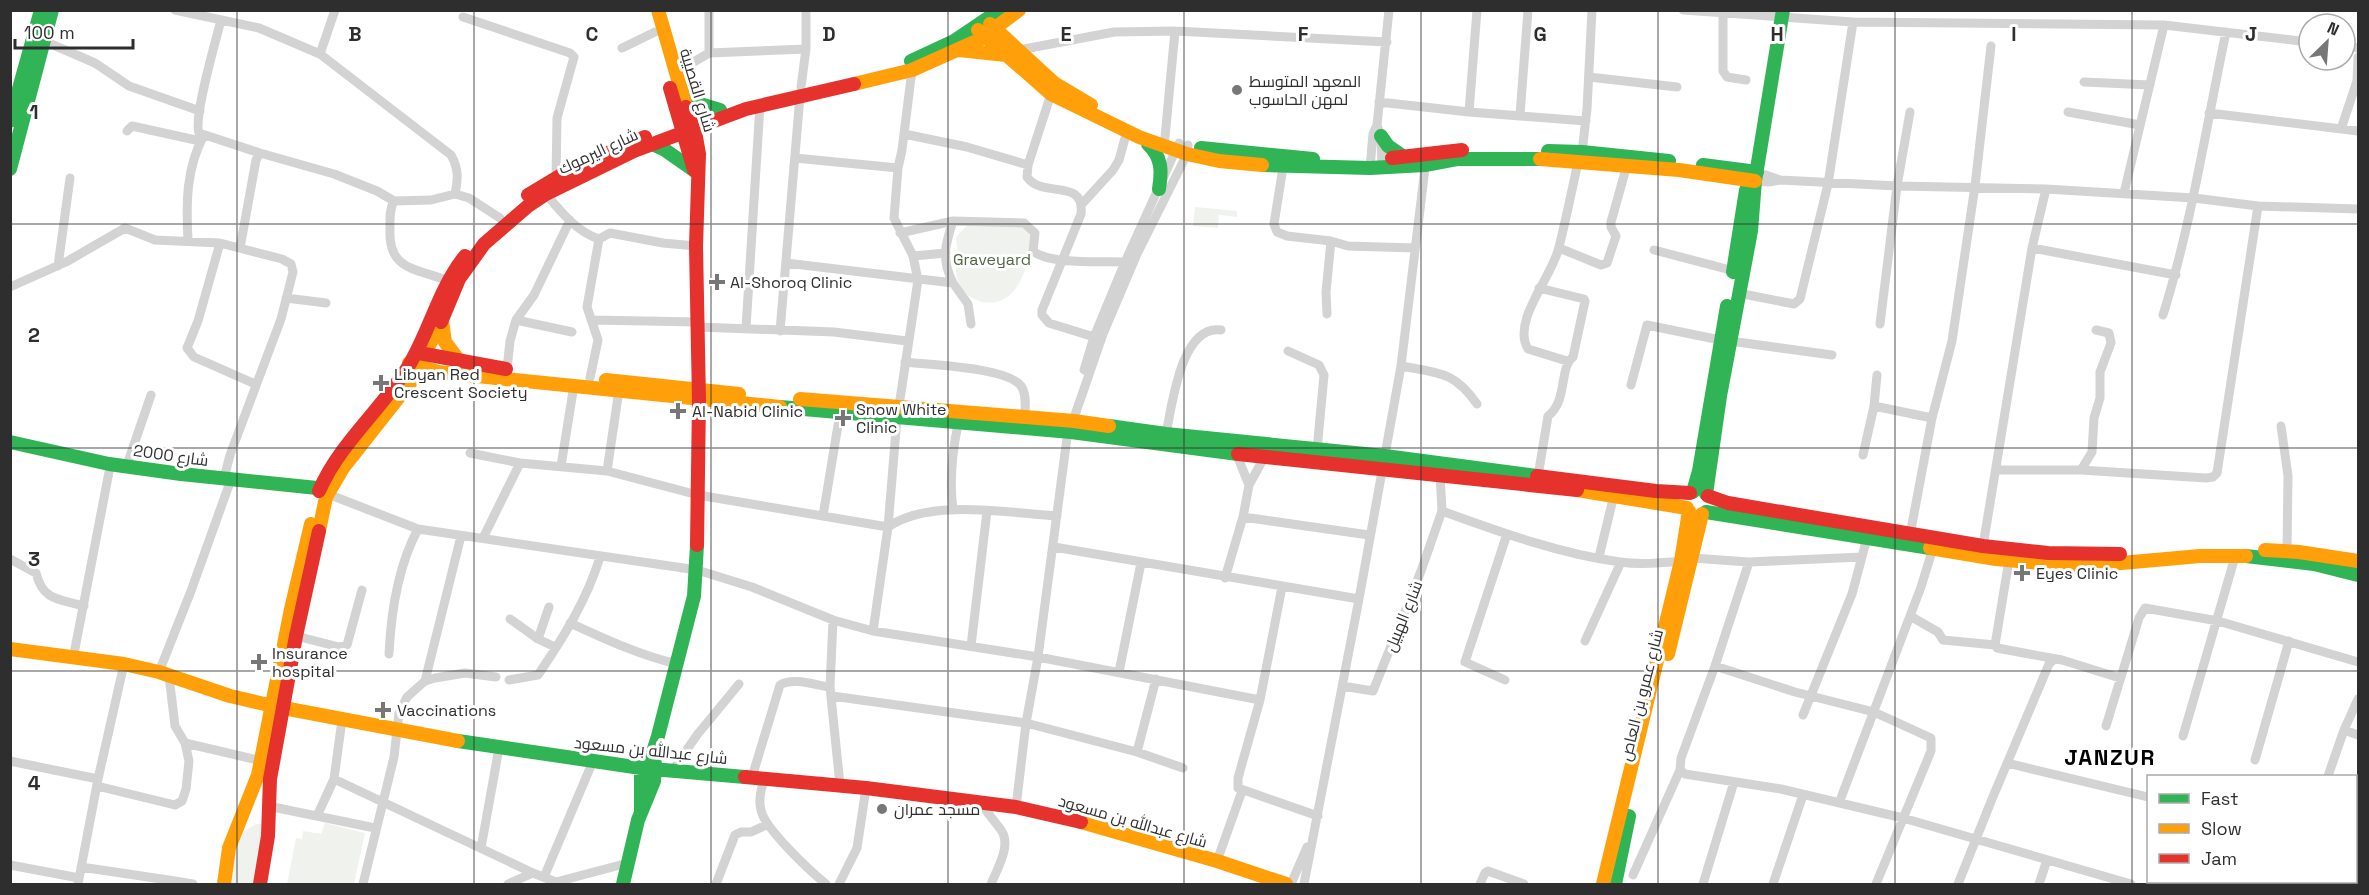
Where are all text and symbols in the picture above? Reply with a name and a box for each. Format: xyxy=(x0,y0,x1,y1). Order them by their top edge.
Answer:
scale bar xyxy=(15,12,134,50)
north arrow xyxy=(2297,12,2357,72)
text: N xyxy=(2324,17,2342,41)
text: 100 m xyxy=(24,21,75,44)
text: B xyxy=(348,21,362,47)
text: C xyxy=(586,21,599,47)
text: D xyxy=(822,21,836,47)
text: E xyxy=(1060,21,1072,47)
text: F xyxy=(1298,21,1309,47)
text: G xyxy=(1533,21,1547,47)
text: H xyxy=(1770,21,1784,47)
text: I xyxy=(2011,21,2017,47)
text: J xyxy=(2245,21,2257,47)
street label: شارع القصيبة xyxy=(674,46,720,135)
place label: المعهد المتوسط لمهن الحاسوب xyxy=(1249,71,1361,110)
marker: المعهد المتوسط لمهن الحاسوب xyxy=(1230,83,1244,97)
text: 1 xyxy=(29,99,39,125)
street label: شارع اليرموك xyxy=(555,124,642,180)
park label: Graveyard xyxy=(953,249,1031,270)
place label: Al-Shoroq Clinic xyxy=(730,272,852,293)
marker: Al-Shoroq Clinic xyxy=(708,273,726,291)
text: 2 xyxy=(28,322,40,348)
place label: Libyan Red Crescent Society xyxy=(394,364,528,403)
marker: Libyan Red Crescent Society xyxy=(372,374,390,392)
place label: Snow White Clinic xyxy=(856,399,946,438)
place label: Al-Nabid Clinic xyxy=(692,401,803,422)
marker: Al-Nabid Clinic xyxy=(669,402,687,420)
marker: Snow White Clinic xyxy=(834,409,852,427)
street label: شارع 2000 xyxy=(132,440,210,472)
text: 3 xyxy=(28,546,40,572)
place label: Eyes Clinic xyxy=(2036,563,2118,584)
marker: Eyes Clinic xyxy=(2013,564,2031,582)
street label: شارع الهبيل xyxy=(1380,577,1428,655)
street label: شارع عمرو بن العاص xyxy=(1615,627,1669,764)
place label: Insurance hospital xyxy=(272,643,348,682)
marker: Insurance hospital xyxy=(250,653,268,671)
place label: Vaccinations xyxy=(397,700,496,721)
marker: Vaccinations xyxy=(374,701,392,719)
street label: شارع عبدالله بن مسعود xyxy=(573,732,729,770)
district label: JANZUR xyxy=(2064,743,2156,771)
text: 4 xyxy=(28,770,41,796)
legend xyxy=(2147,775,2357,883)
text: Fast xyxy=(2201,787,2238,810)
street label: شارع عبدالله بن مسعود xyxy=(1056,790,1210,854)
place label: مسجد عمران xyxy=(894,799,980,820)
marker: مسجد عمران xyxy=(875,802,889,816)
text: Slow xyxy=(2201,817,2242,840)
text: Jam xyxy=(2201,847,2237,870)

